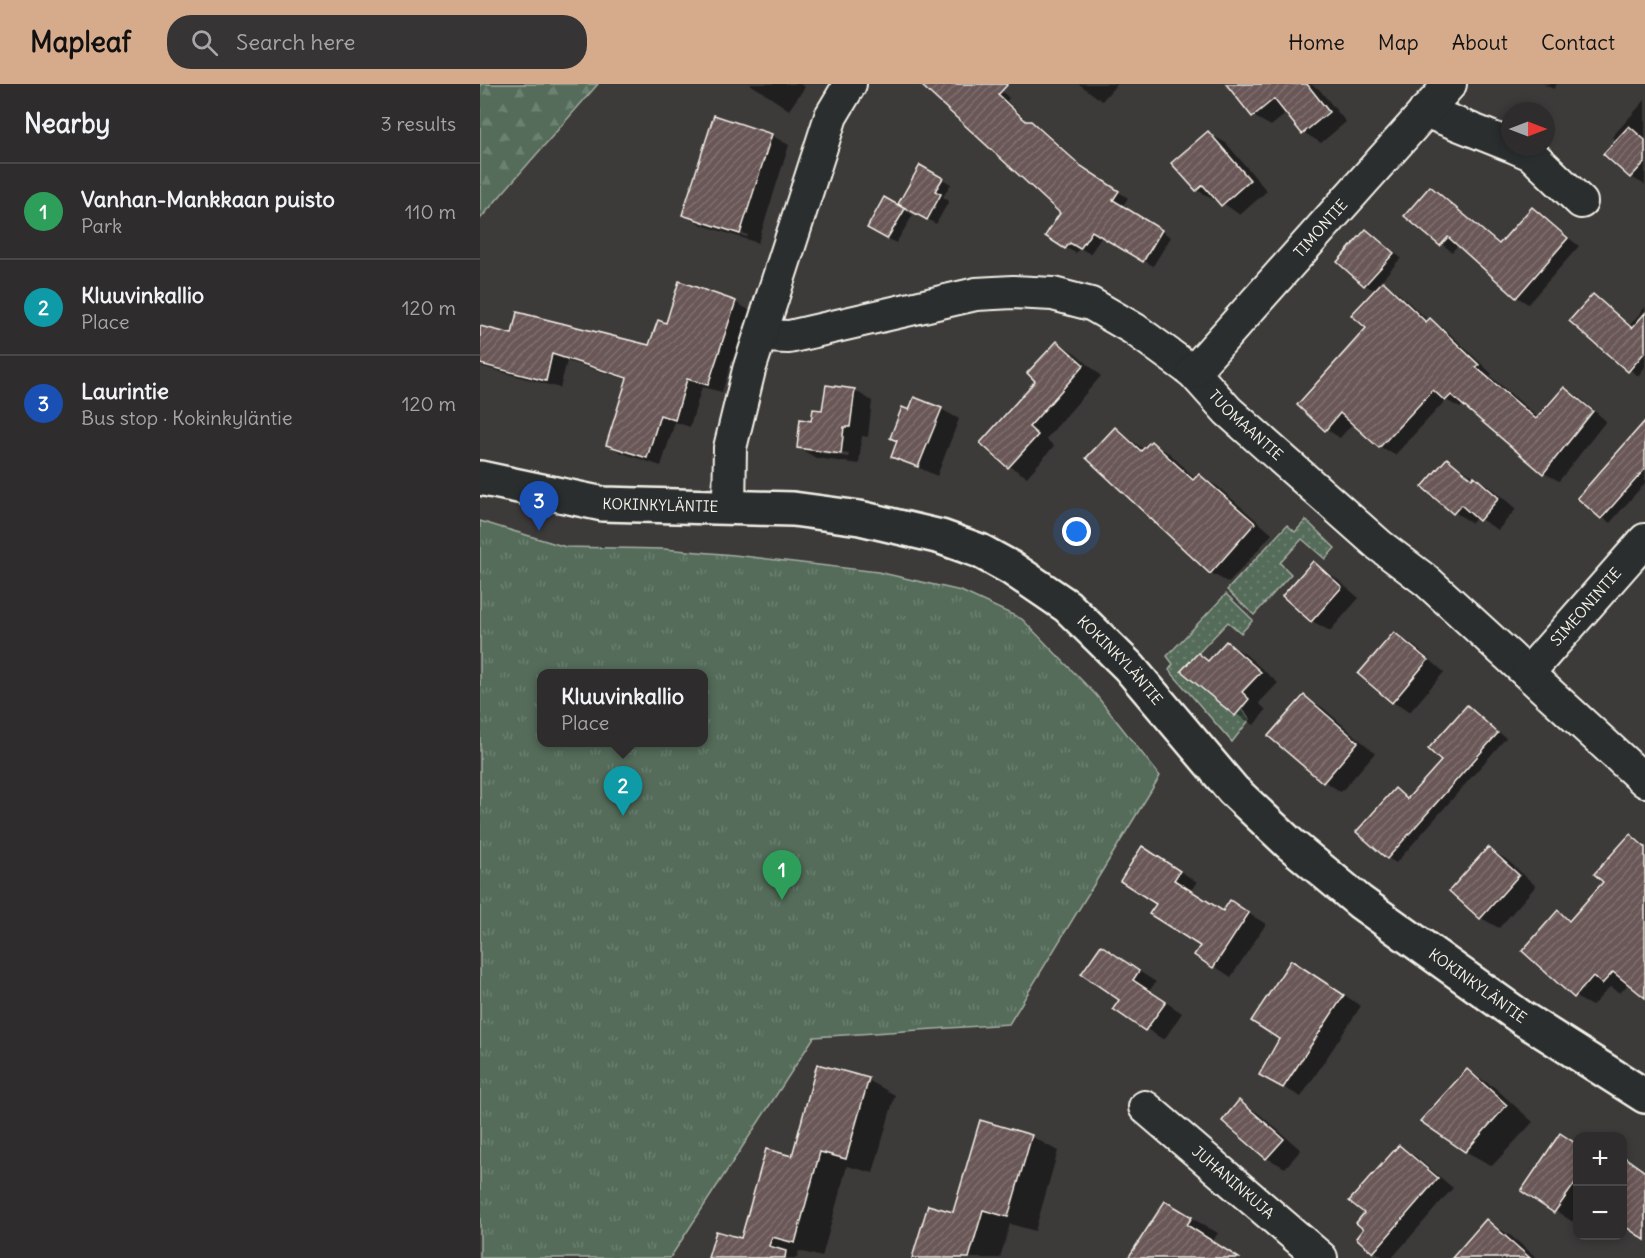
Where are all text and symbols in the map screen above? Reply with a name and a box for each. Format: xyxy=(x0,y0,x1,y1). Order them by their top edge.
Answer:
search box xyxy=(167,15,587,69)
text: Mapleaf xyxy=(30,24,131,60)
icon: search xyxy=(188,26,221,59)
text: Search here xyxy=(236,28,355,56)
text: Home xyxy=(1288,29,1345,56)
text: Map xyxy=(1378,29,1419,56)
text: About xyxy=(1452,29,1508,56)
text: Contact xyxy=(1541,29,1615,56)
north arrow xyxy=(1501,102,1555,156)
text: Nearby xyxy=(24,107,110,140)
text: 3 results xyxy=(380,111,456,136)
text: Vanhan-Mankkaan puisto xyxy=(81,185,335,213)
street label: TIMONTIE xyxy=(1289,195,1352,262)
text: 1 xyxy=(40,199,47,224)
text: 110 m xyxy=(405,199,456,224)
text: Park xyxy=(81,213,122,238)
text: Kluuvinkallio xyxy=(81,281,204,309)
text: 2 xyxy=(38,295,49,320)
text: 120 m xyxy=(402,295,456,320)
text: Place xyxy=(81,309,129,334)
text: Laurintie xyxy=(81,377,169,405)
street label: TUOMAANTIE xyxy=(1205,386,1287,464)
text: 3 xyxy=(38,391,49,416)
text: 120 m xyxy=(402,391,456,416)
text: Bus stop · Kokinkyläntie xyxy=(81,405,293,430)
pin: 3 xyxy=(520,482,558,531)
street label: KOKINKYLÄNTIE xyxy=(602,494,719,516)
your location xyxy=(1062,517,1091,546)
street label: SIMEONINTIE xyxy=(1546,563,1625,650)
street label: KOKINKYLÄNTIE xyxy=(1074,612,1167,709)
popup xyxy=(537,669,708,747)
text: Kluuvinkallio xyxy=(561,682,684,710)
text: Place xyxy=(561,710,609,735)
pin: 2 xyxy=(604,766,642,816)
pin: 1 xyxy=(762,850,802,900)
street label: KOKINKYLÄNTIE xyxy=(1425,944,1530,1027)
map controls xyxy=(1573,1132,1627,1240)
button: + xyxy=(1573,1132,1627,1186)
street label: JUHANINKUJA xyxy=(1188,1142,1279,1223)
button: − xyxy=(1573,1186,1627,1240)

